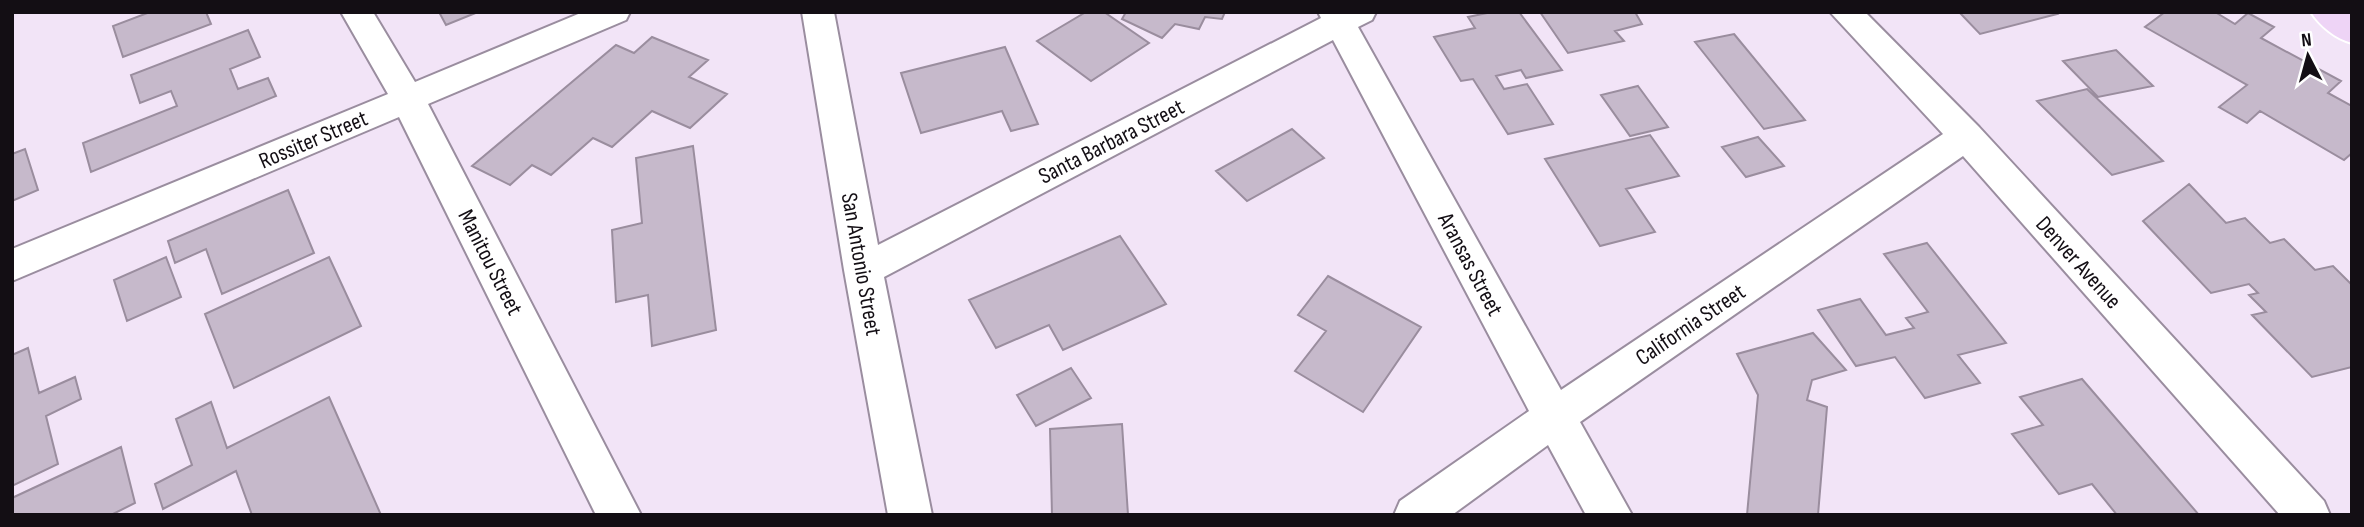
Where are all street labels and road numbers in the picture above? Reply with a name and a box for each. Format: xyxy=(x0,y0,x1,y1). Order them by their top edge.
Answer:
street label: Santa Barbara Street xyxy=(1034,93,1189,191)
street label: Rossiter Street xyxy=(255,105,372,175)
street label: San Antonio Street xyxy=(835,190,887,338)
street label: Manitou Street xyxy=(452,205,529,320)
street label: Aransas Street xyxy=(1431,207,1509,321)
street label: Denver Avenue xyxy=(2029,211,2127,315)
street label: California Street xyxy=(1630,278,1751,372)

